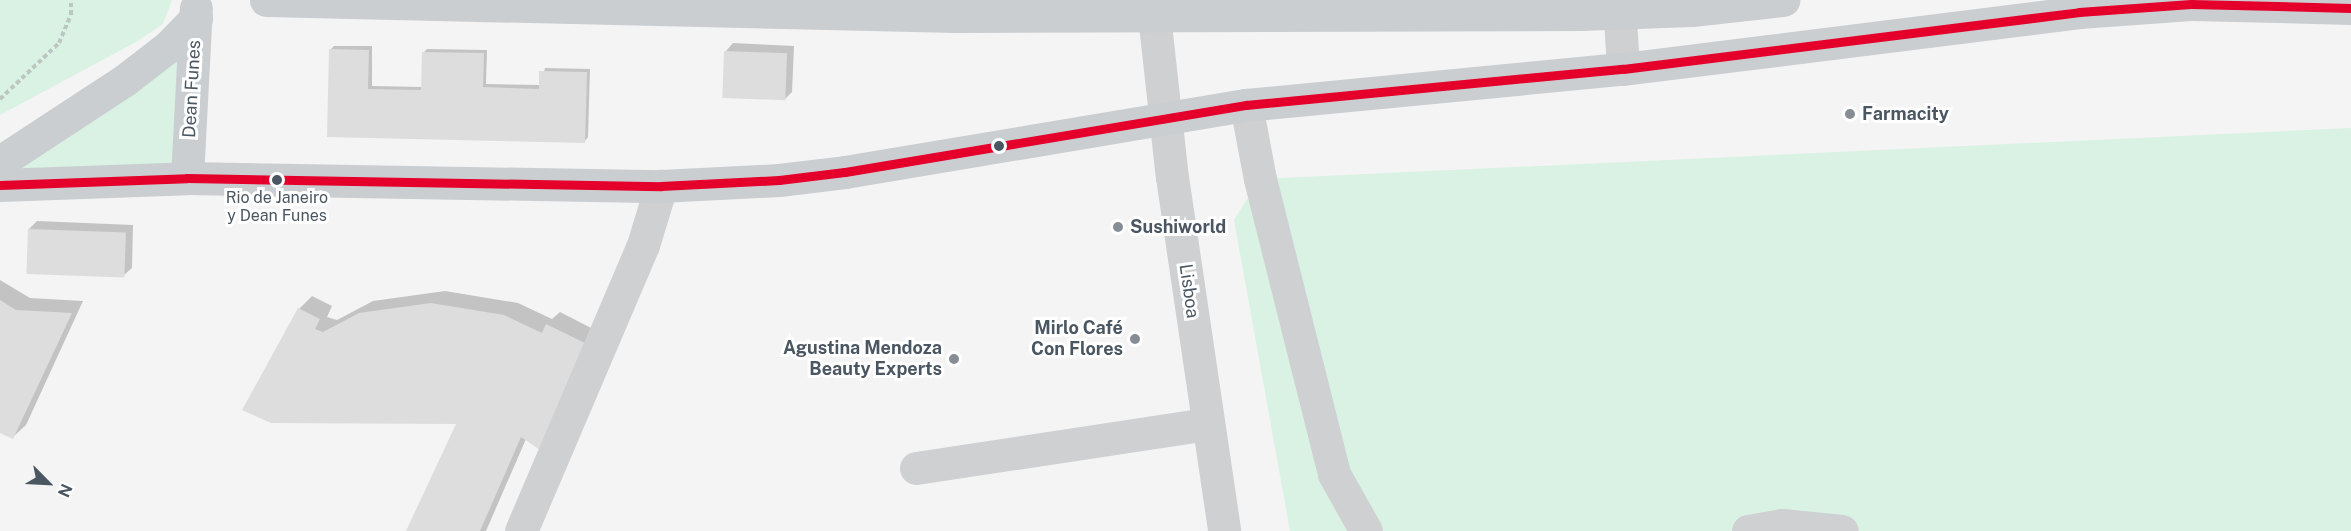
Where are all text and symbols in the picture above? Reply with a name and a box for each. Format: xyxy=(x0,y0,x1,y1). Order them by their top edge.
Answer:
street label: Dean Funes xyxy=(179,40,205,138)
place label: Farmacity xyxy=(1862,103,1949,125)
marker: Farmacity xyxy=(1843,107,1857,121)
unlabelled marker xyxy=(993,140,1005,152)
marker: Rio de Janeiro y Dean Funes xyxy=(271,174,283,186)
place label: Rio de Janeiro y Dean Funes xyxy=(226,188,328,226)
place label: Sushiworld xyxy=(1130,216,1226,238)
marker: Sushiworld xyxy=(1111,220,1125,234)
street label: Lisboa xyxy=(1174,262,1204,320)
place label: Mirlo Café Con Flores xyxy=(1031,318,1123,360)
marker: Mirlo Café Con Flores xyxy=(1128,332,1142,346)
place label: Agustina Mendoza Beauty Experts xyxy=(783,338,942,380)
marker: Agustina Mendoza Beauty Experts xyxy=(947,352,961,366)
north arrow xyxy=(18,453,78,513)
text: N xyxy=(54,481,76,500)

